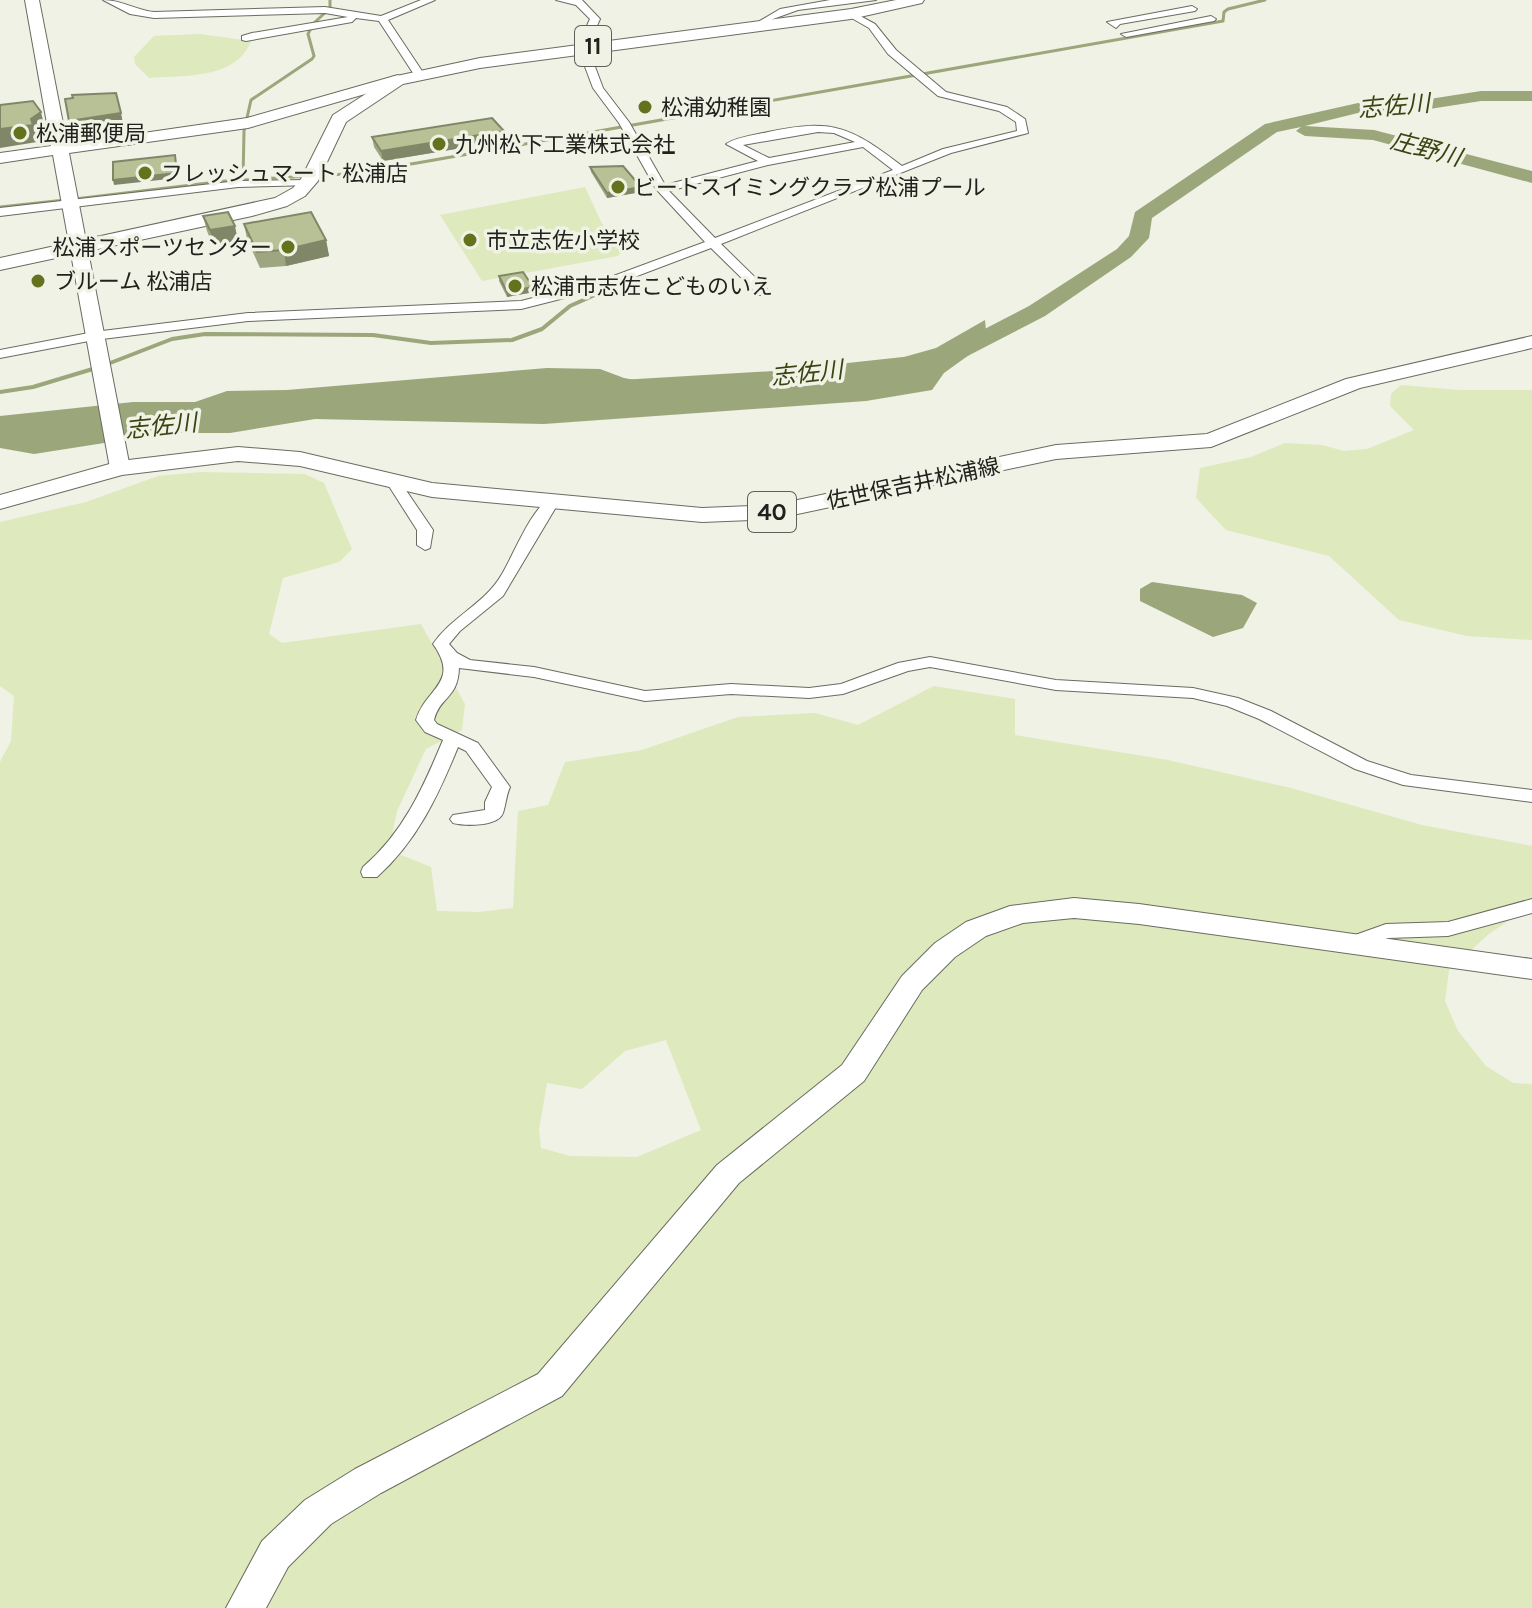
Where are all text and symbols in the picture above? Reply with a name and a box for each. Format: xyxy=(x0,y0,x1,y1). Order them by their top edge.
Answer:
road number: 11 xyxy=(575,26,611,66)
water label: 志佐川 xyxy=(1357,89,1434,123)
place label: 松浦幼稚園 xyxy=(661,95,771,121)
marker: 松浦幼稚園 xyxy=(636,98,654,116)
place label: 松浦郵便局 xyxy=(36,121,146,147)
marker: 松浦郵便局 xyxy=(11,124,29,142)
water label: 庄野川 xyxy=(1388,126,1467,173)
place label: 九州松下工業株式会社 xyxy=(455,132,675,158)
marker: 九州松下工業株式会社 xyxy=(430,135,448,153)
place label: フレッシュマート 松浦店 xyxy=(161,161,408,187)
marker: フレッシュマート 松浦店 xyxy=(136,164,154,182)
place label: ビートスイミングクラブ松浦プール xyxy=(634,175,986,201)
marker: ビートスイミングクラブ松浦プール xyxy=(609,178,627,196)
place label: 市立志佐小学校 xyxy=(486,228,640,254)
marker: 市立志佐小学校 xyxy=(461,231,479,249)
place label: 松浦スポーツセンター xyxy=(52,235,272,261)
marker: 松浦スポーツセンター xyxy=(279,238,297,256)
place label: ブルーム 松浦店 xyxy=(54,269,213,295)
marker: ブルーム 松浦店 xyxy=(29,272,47,290)
place label: 松浦市志佐こどものいえ xyxy=(531,274,773,300)
marker: 松浦市志佐こどものいえ xyxy=(506,277,524,295)
water label: 志佐川 xyxy=(770,355,847,391)
water label: 志佐川 xyxy=(124,408,201,444)
street label: 佐世保吉井松浦線 xyxy=(824,453,1002,515)
road number: 40 xyxy=(748,492,796,532)

